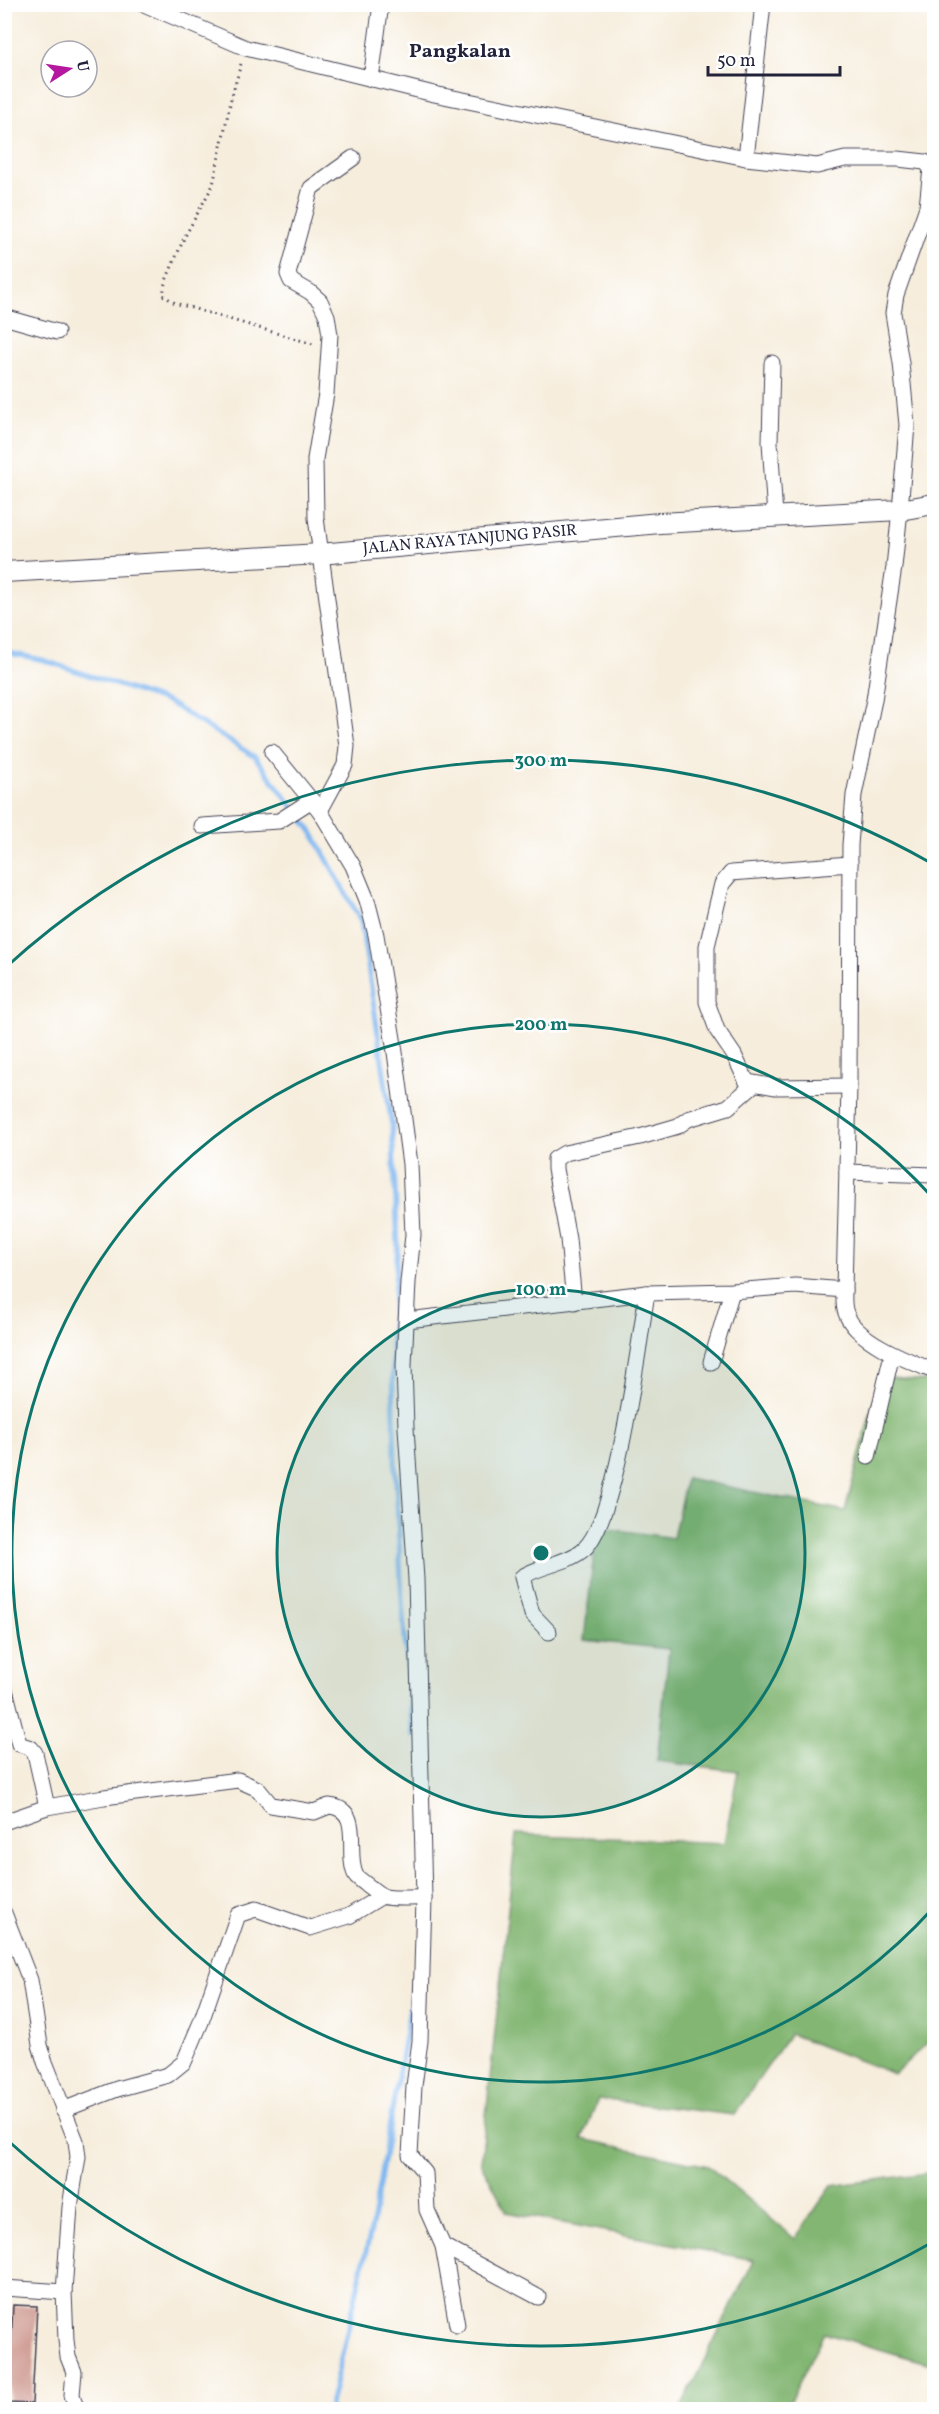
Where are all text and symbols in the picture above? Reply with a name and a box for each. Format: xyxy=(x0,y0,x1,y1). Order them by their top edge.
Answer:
district label: Pangkalan xyxy=(409,38,511,66)
north arrow xyxy=(39,39,99,99)
scale bar xyxy=(708,39,840,77)
text: 50 m xyxy=(717,49,756,74)
text: U xyxy=(70,59,94,74)
street label: JALAN RAYA TANJUNG PASIR xyxy=(362,520,578,560)
text: 300 m xyxy=(515,749,567,774)
text: 200 m xyxy=(515,1013,567,1038)
text: 100 m xyxy=(516,1278,566,1303)
centre of rings xyxy=(531,1543,551,1563)

